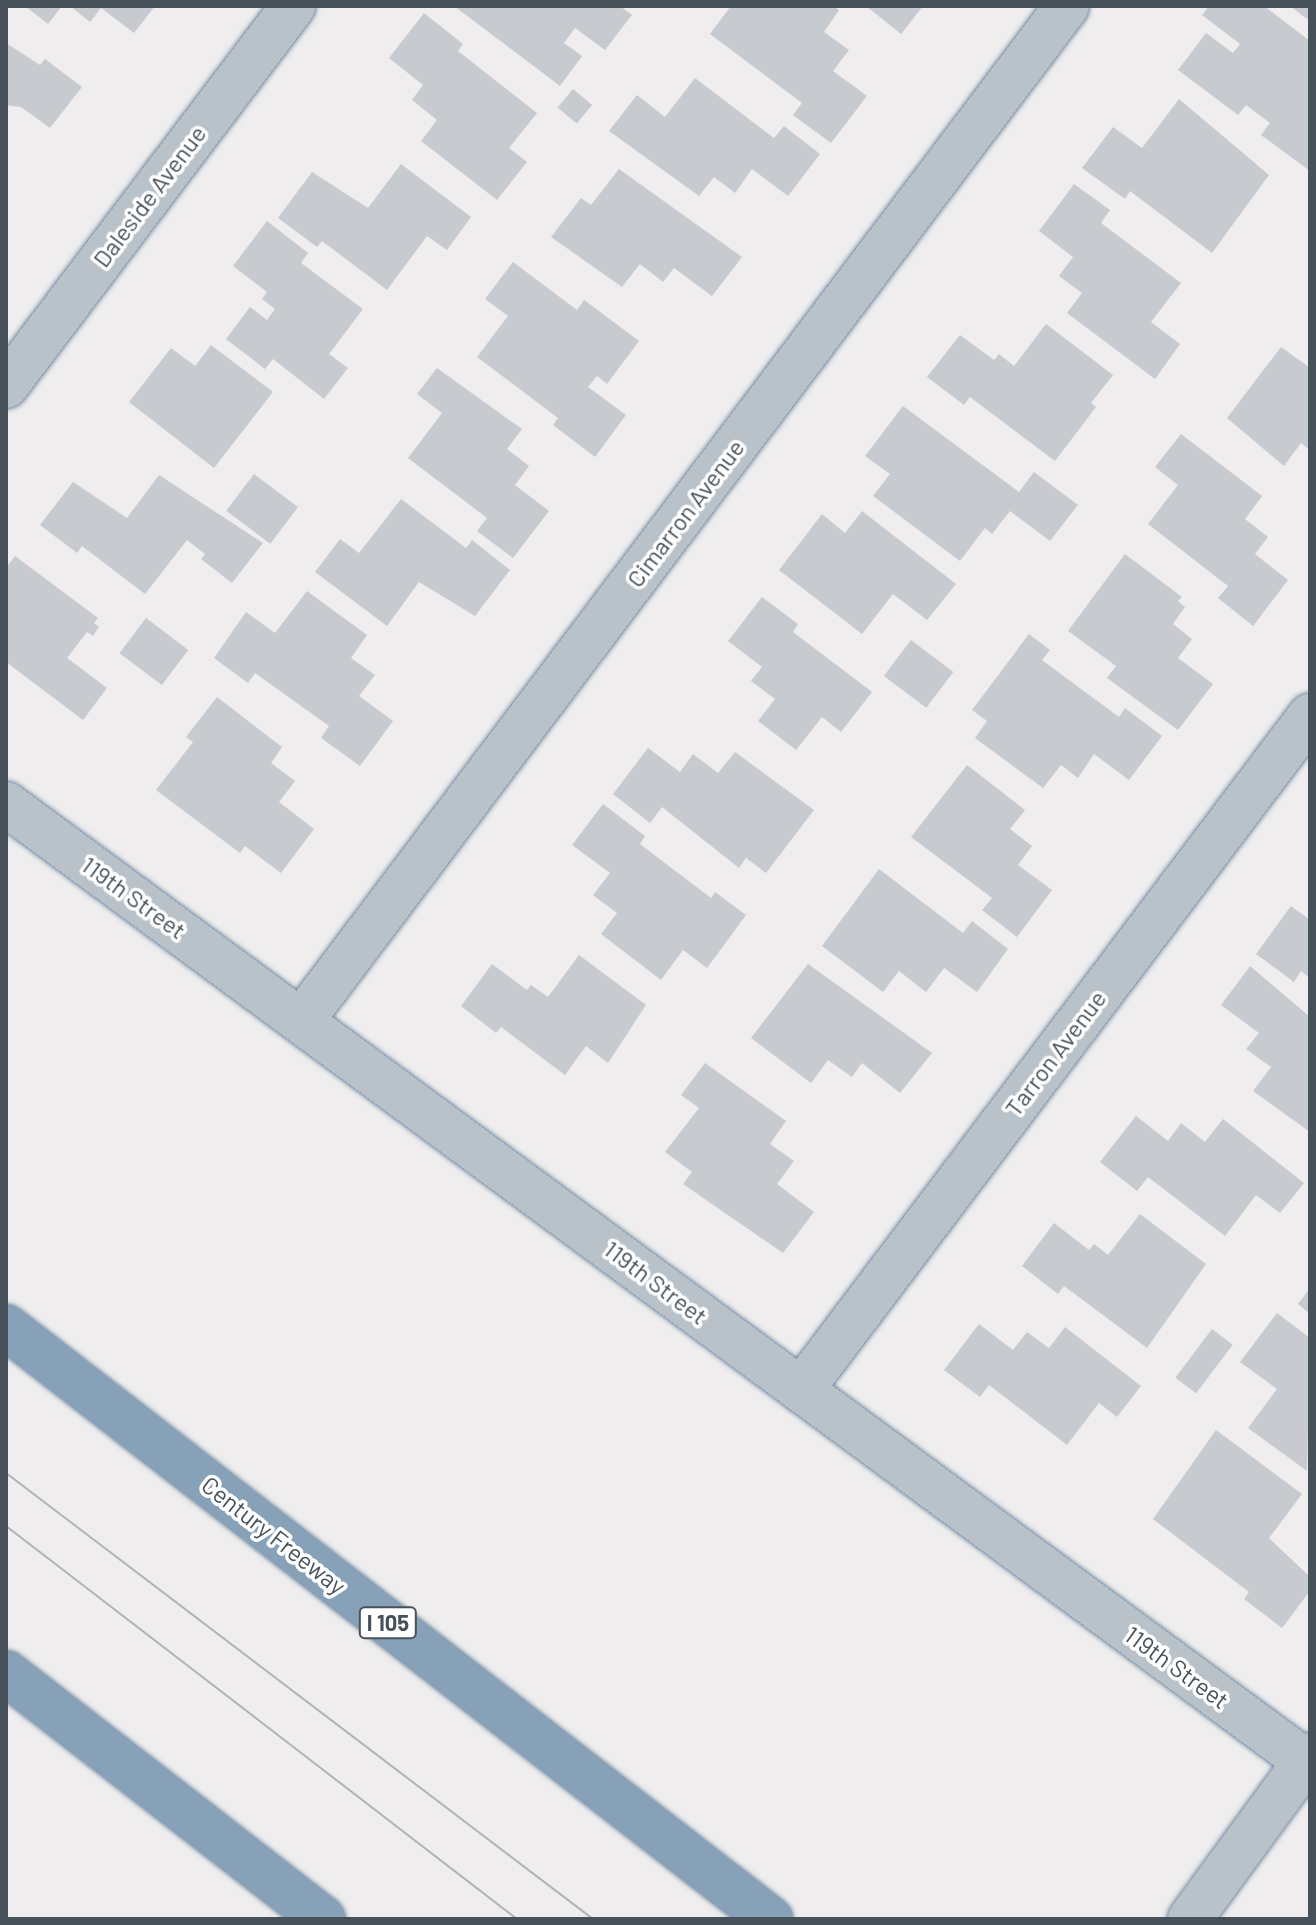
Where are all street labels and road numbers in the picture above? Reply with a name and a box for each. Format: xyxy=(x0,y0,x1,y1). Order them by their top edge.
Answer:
street label: Daleside Avenue xyxy=(86,120,212,272)
street label: Cimarron Avenue xyxy=(620,434,750,592)
street label: 119th Street xyxy=(76,850,192,944)
street label: Tarron Avenue xyxy=(998,984,1112,1122)
street label: 119th Street xyxy=(599,1234,713,1330)
street label: Century Freeway xyxy=(196,1470,352,1600)
road number: I 105 xyxy=(358,1605,418,1641)
street label: 119th Street xyxy=(1119,1620,1235,1714)

